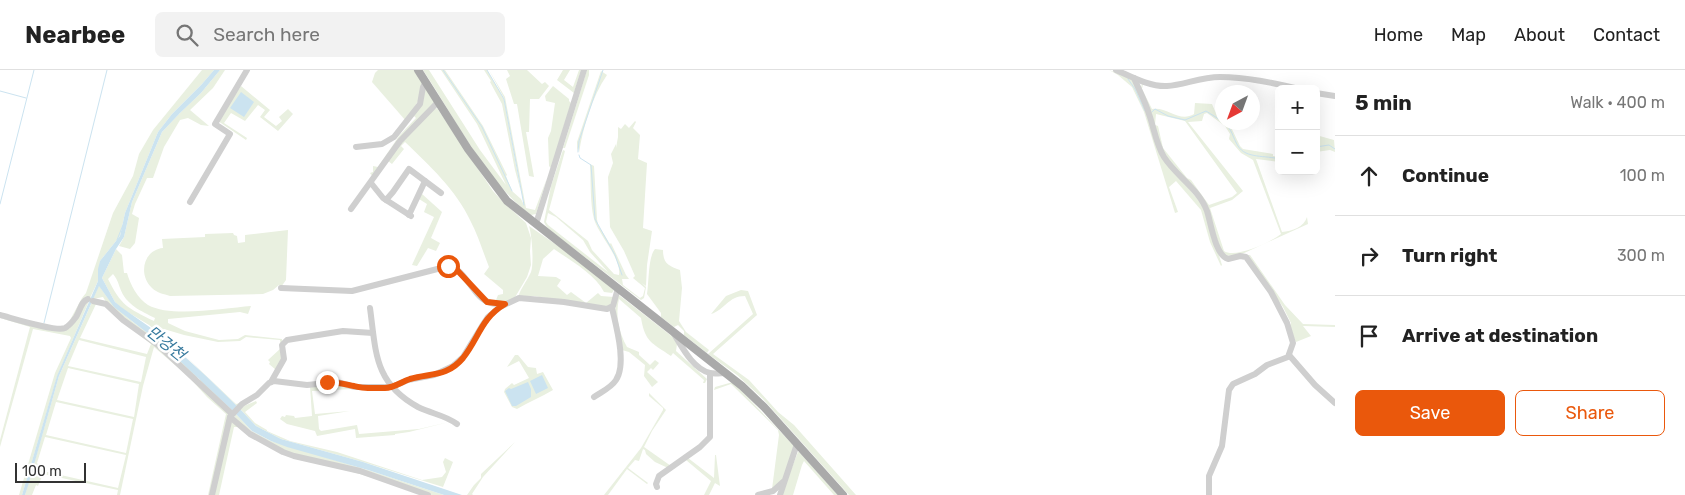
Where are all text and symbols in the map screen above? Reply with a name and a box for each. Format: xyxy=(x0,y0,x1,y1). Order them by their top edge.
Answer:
search box xyxy=(155,12,505,57)
text: Nearbee xyxy=(25,21,125,49)
icon: search xyxy=(173,21,201,49)
text: Search here xyxy=(213,23,320,46)
text: Home xyxy=(1374,24,1423,46)
text: Map xyxy=(1451,24,1486,46)
text: About xyxy=(1514,24,1565,46)
text: Contact xyxy=(1593,24,1660,46)
north arrow xyxy=(1215,85,1260,130)
map controls xyxy=(1275,85,1320,175)
button: + xyxy=(1275,85,1320,130)
text: 5 min xyxy=(1355,90,1412,115)
text: Walk · 400 m xyxy=(1570,93,1665,112)
button: − xyxy=(1275,130,1320,175)
icon: ahead xyxy=(1355,162,1383,190)
text: Continue xyxy=(1402,164,1489,187)
text: 100 m xyxy=(1620,166,1665,185)
icon: right xyxy=(1355,242,1383,270)
text: Turn right xyxy=(1402,244,1497,267)
text: 300 m xyxy=(1617,246,1665,265)
route start xyxy=(437,255,460,278)
water label: 만겅천 xyxy=(143,322,191,366)
icon: arrive xyxy=(1355,322,1383,350)
text: Arrive at destination xyxy=(1402,324,1598,347)
route end xyxy=(316,371,339,394)
button: Save xyxy=(1355,390,1505,436)
button: Share xyxy=(1515,390,1665,436)
scale bar xyxy=(15,460,86,483)
text: 100 m xyxy=(22,463,62,480)

